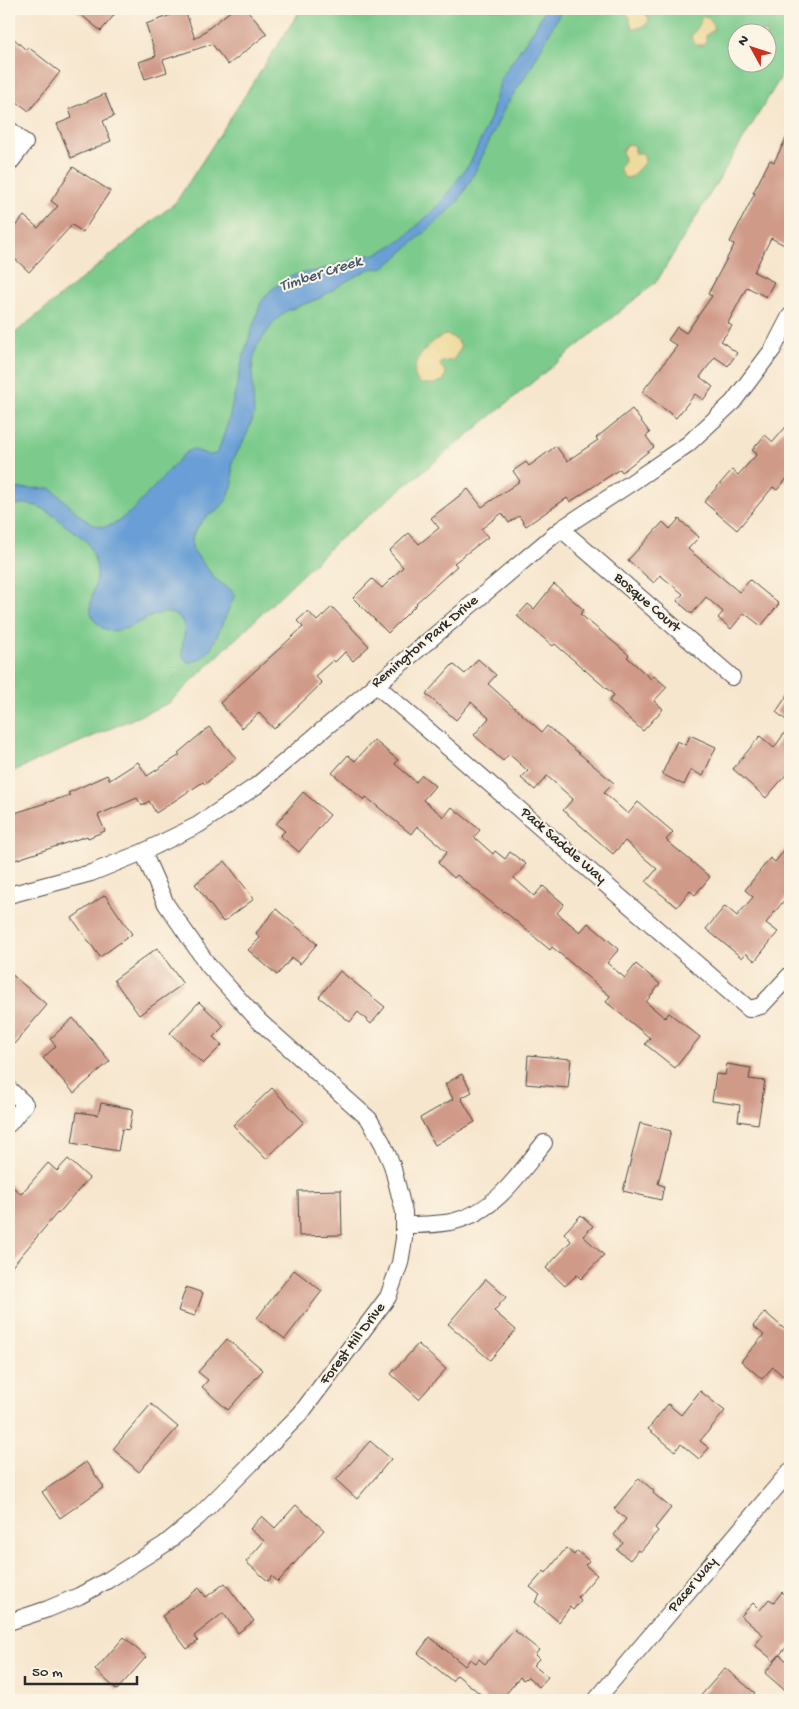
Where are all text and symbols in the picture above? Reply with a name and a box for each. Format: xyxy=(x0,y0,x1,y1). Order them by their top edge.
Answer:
north arrow xyxy=(726,22,776,72)
text: N xyxy=(735,32,753,50)
water label: Timber Creek xyxy=(278,252,366,297)
street label: Bosque Court xyxy=(609,568,686,638)
street label: Remington Park Drive xyxy=(368,592,483,692)
street label: Pack Saddle Way xyxy=(516,803,610,889)
street label: Forest Hill Drive xyxy=(316,1299,390,1390)
street label: Pacer Way xyxy=(664,1553,722,1617)
scale bar xyxy=(25,1654,138,1686)
text: 50 m xyxy=(32,1664,63,1682)

